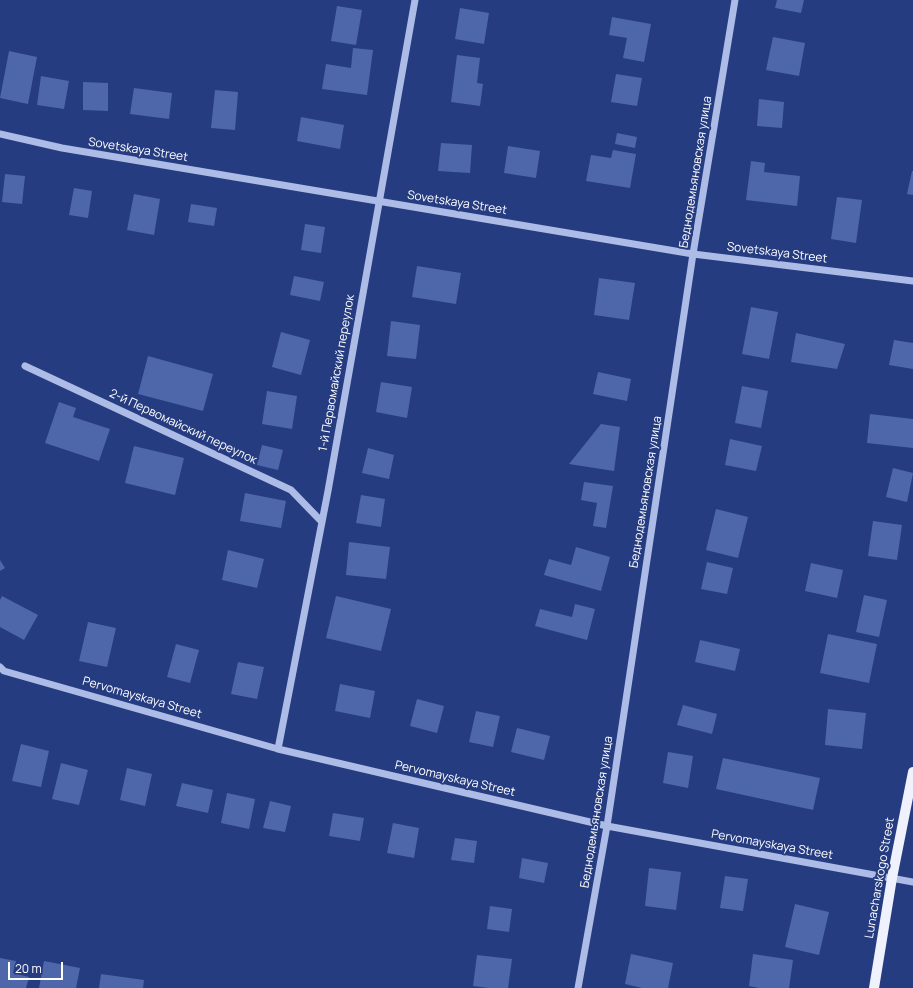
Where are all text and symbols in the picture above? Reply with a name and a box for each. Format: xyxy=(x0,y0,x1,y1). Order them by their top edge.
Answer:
street label: Беднодемьяновская улица xyxy=(677,95,715,249)
street label: Sovetskaya Street xyxy=(87,135,189,165)
street label: Sovetskaya Street xyxy=(406,188,508,218)
street label: Sovetskaya Street xyxy=(726,240,828,266)
street label: 1-й Первомайский переулок xyxy=(316,293,358,453)
street label: 2-й Первомайский переулок xyxy=(107,386,259,468)
street label: Беднодемьяновская улица xyxy=(627,415,665,569)
street label: Pervomayskaya Street xyxy=(81,674,203,722)
street label: Беднодемьяновская улица xyxy=(578,735,616,889)
street label: Pervomayskaya Street xyxy=(393,758,517,800)
street label: Lunacharskogo Street xyxy=(862,816,898,940)
street label: Pervomayskaya Street xyxy=(710,827,834,863)
scale bar xyxy=(10,954,65,980)
text: 20 m xyxy=(15,960,42,977)

